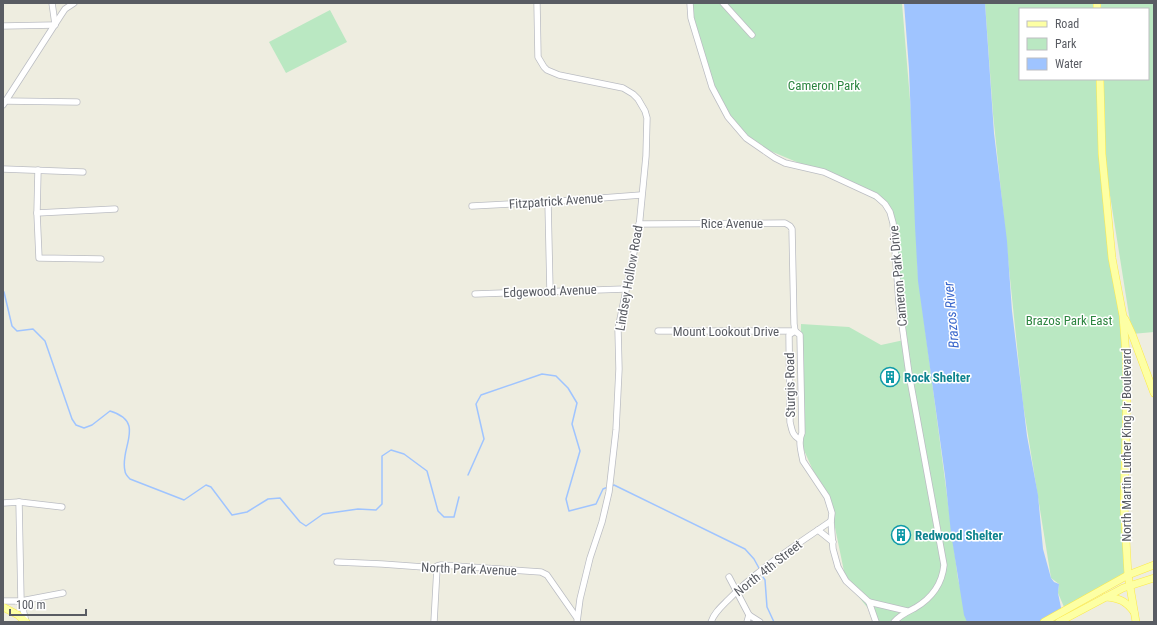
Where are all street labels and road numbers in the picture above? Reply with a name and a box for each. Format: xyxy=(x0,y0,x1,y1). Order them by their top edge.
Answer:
street label: Fitzpatrick Avenue xyxy=(508,190,604,212)
street label: Rice Avenue xyxy=(701,216,763,231)
street label: Lindsey Hollow Road xyxy=(612,224,646,332)
street label: Cameron Park Drive xyxy=(886,225,910,327)
street label: Edgewood Avenue xyxy=(503,282,597,300)
street label: Mount Lookout Drive xyxy=(673,324,779,339)
street label: North Martin Luther King Jr Boulevard xyxy=(1119,348,1134,542)
street label: Sturgis Road xyxy=(782,352,798,418)
street label: North 4th Street xyxy=(731,537,805,599)
street label: North Park Avenue xyxy=(421,560,517,578)

